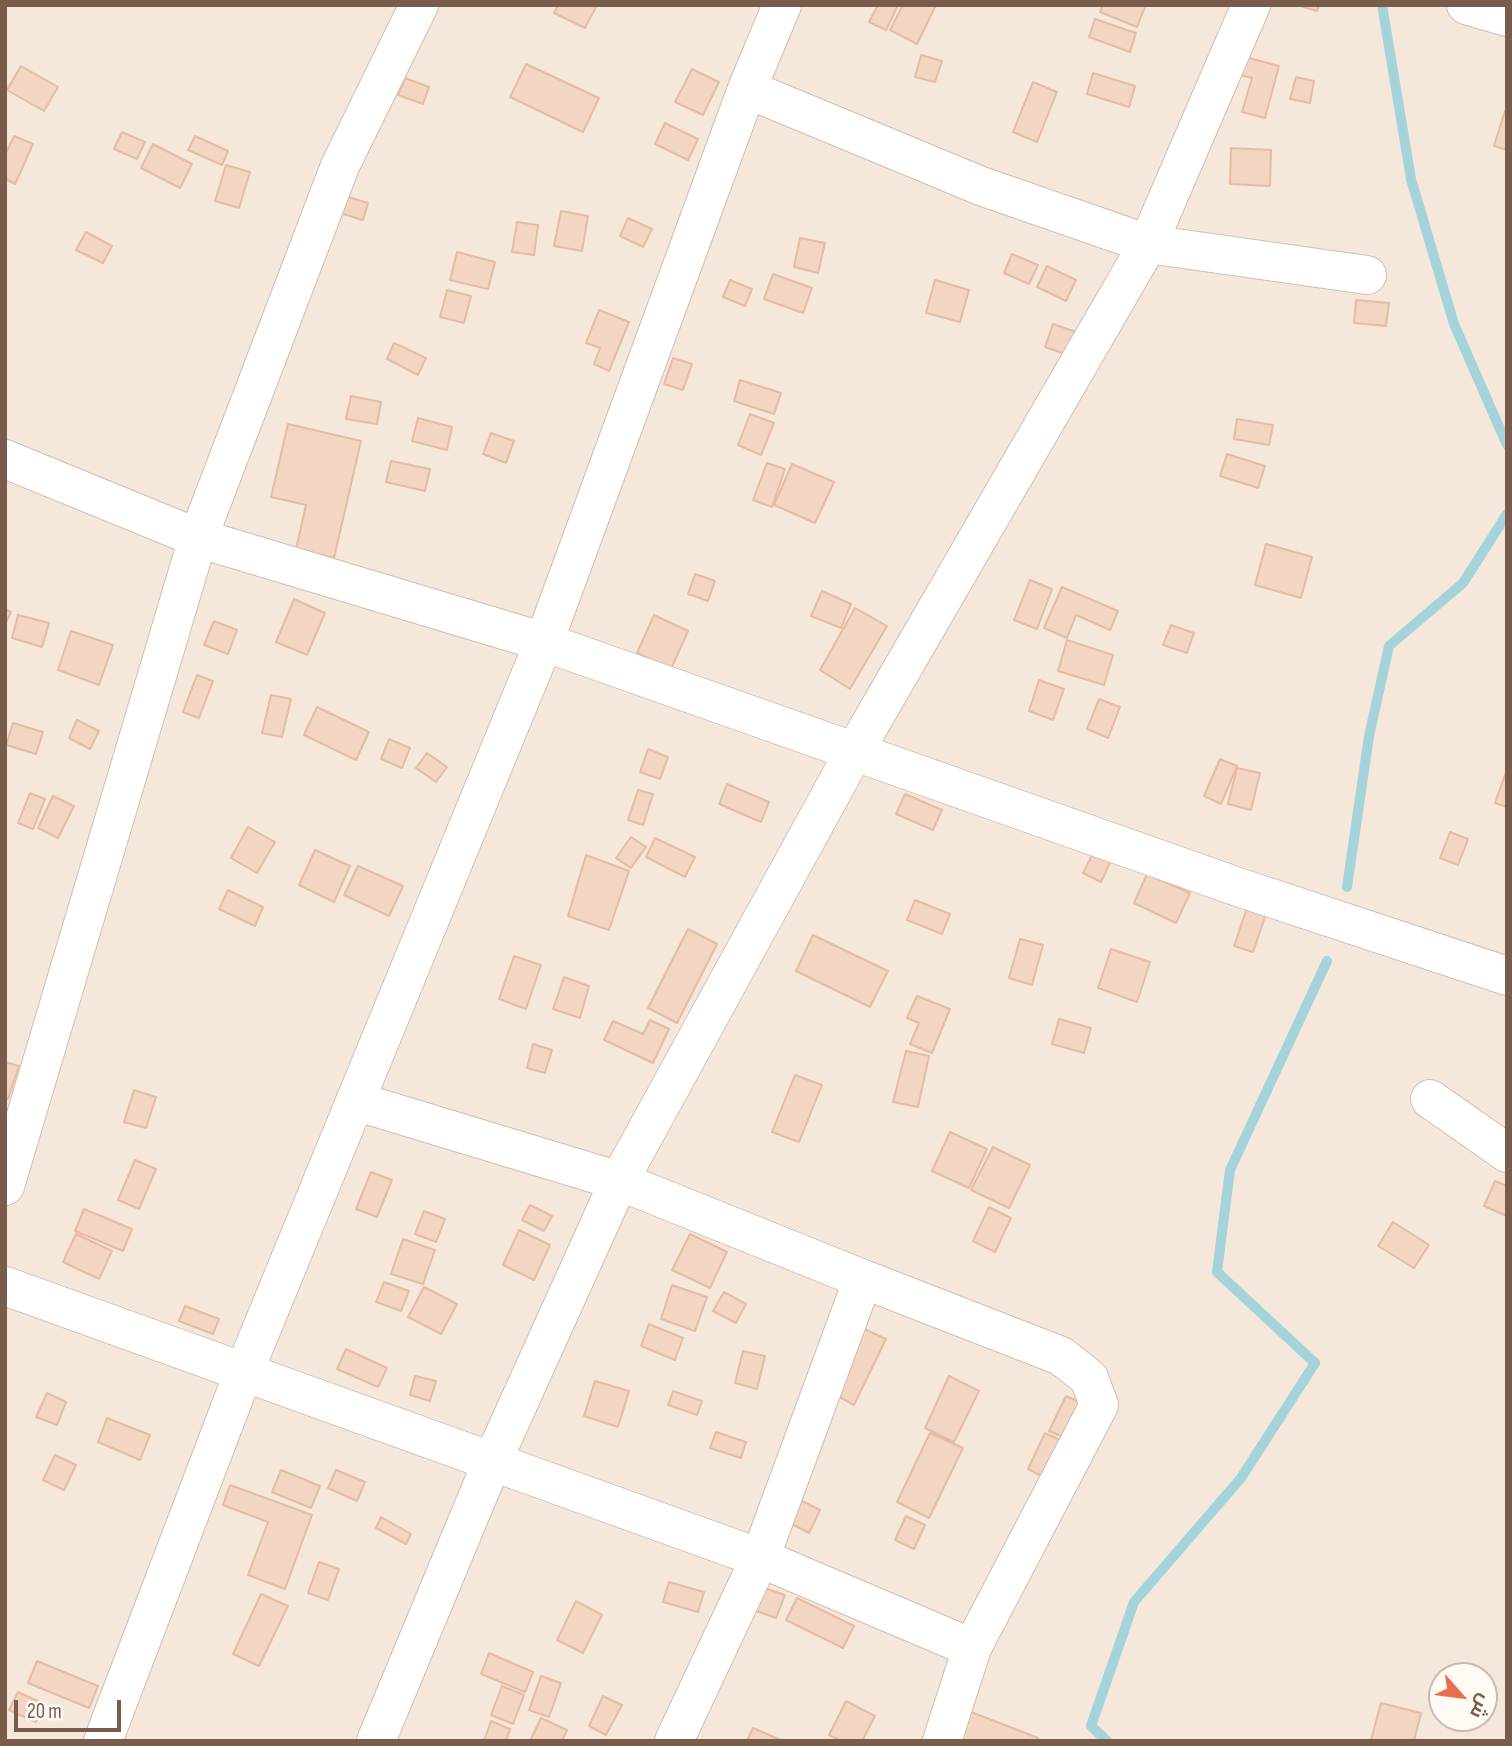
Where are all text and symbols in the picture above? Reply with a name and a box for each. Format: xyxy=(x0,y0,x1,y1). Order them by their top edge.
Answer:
north arrow xyxy=(1428,1662,1498,1732)
scale bar xyxy=(18,1686,124,1730)
text: ش xyxy=(1464,1690,1496,1722)
text: 20 m xyxy=(27,1699,62,1724)

